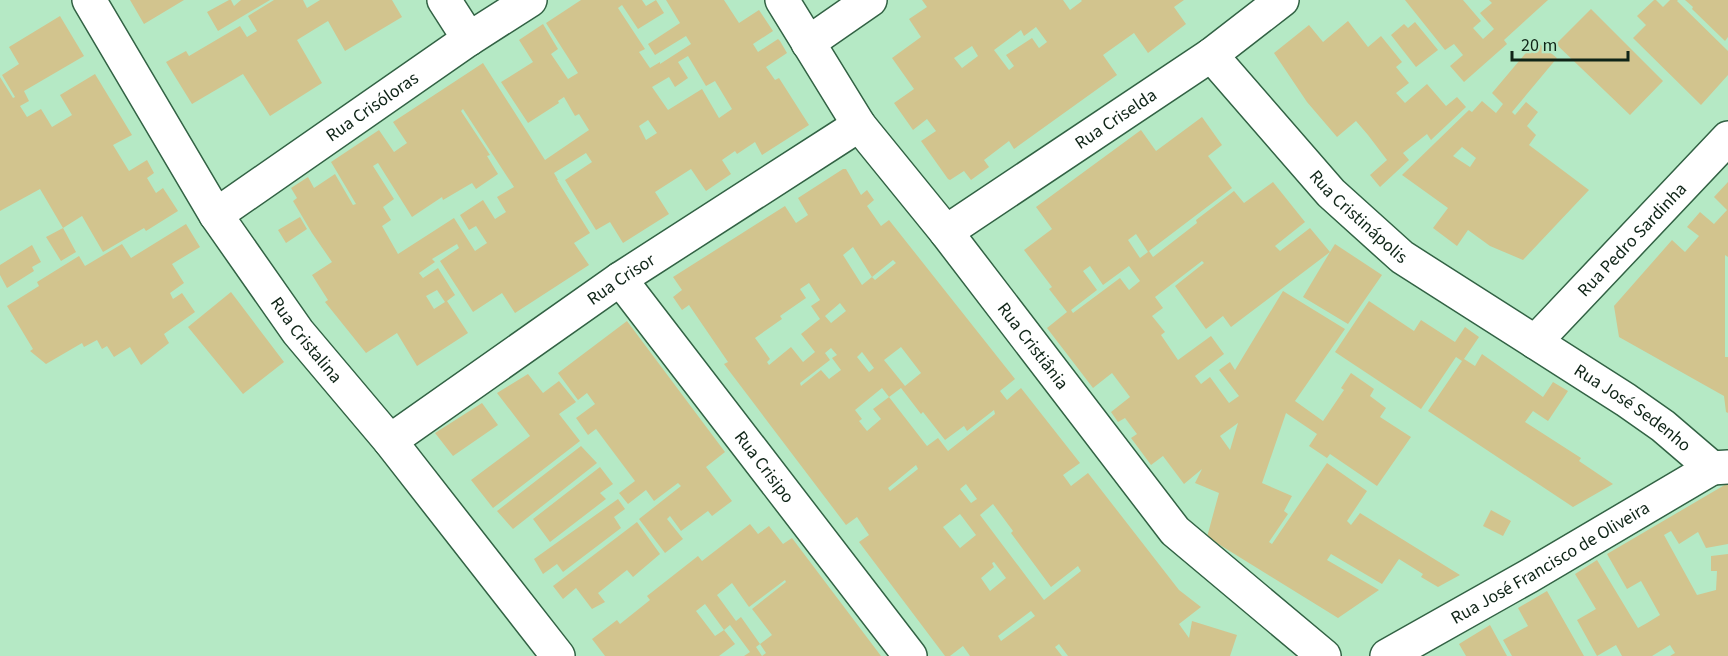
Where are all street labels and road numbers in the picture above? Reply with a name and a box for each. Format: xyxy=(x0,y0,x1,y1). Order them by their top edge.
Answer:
street label: Rua Crisóloras xyxy=(321,66,424,148)
street label: Rua Criselda xyxy=(1070,83,1162,156)
street label: Rua Cristinápolis xyxy=(1303,165,1412,270)
street label: Rua Pedro Sardinha xyxy=(1572,177,1692,303)
street label: Rua Crisor xyxy=(582,247,661,311)
street label: Rua Cristalina xyxy=(264,292,348,389)
street label: Rua Cristiânia xyxy=(991,297,1074,395)
street label: Rua José Sedenho xyxy=(1569,358,1696,458)
street label: Rua Crisipo xyxy=(728,426,800,509)
street label: Rua José Francisco de Oliveira xyxy=(1446,496,1654,631)

